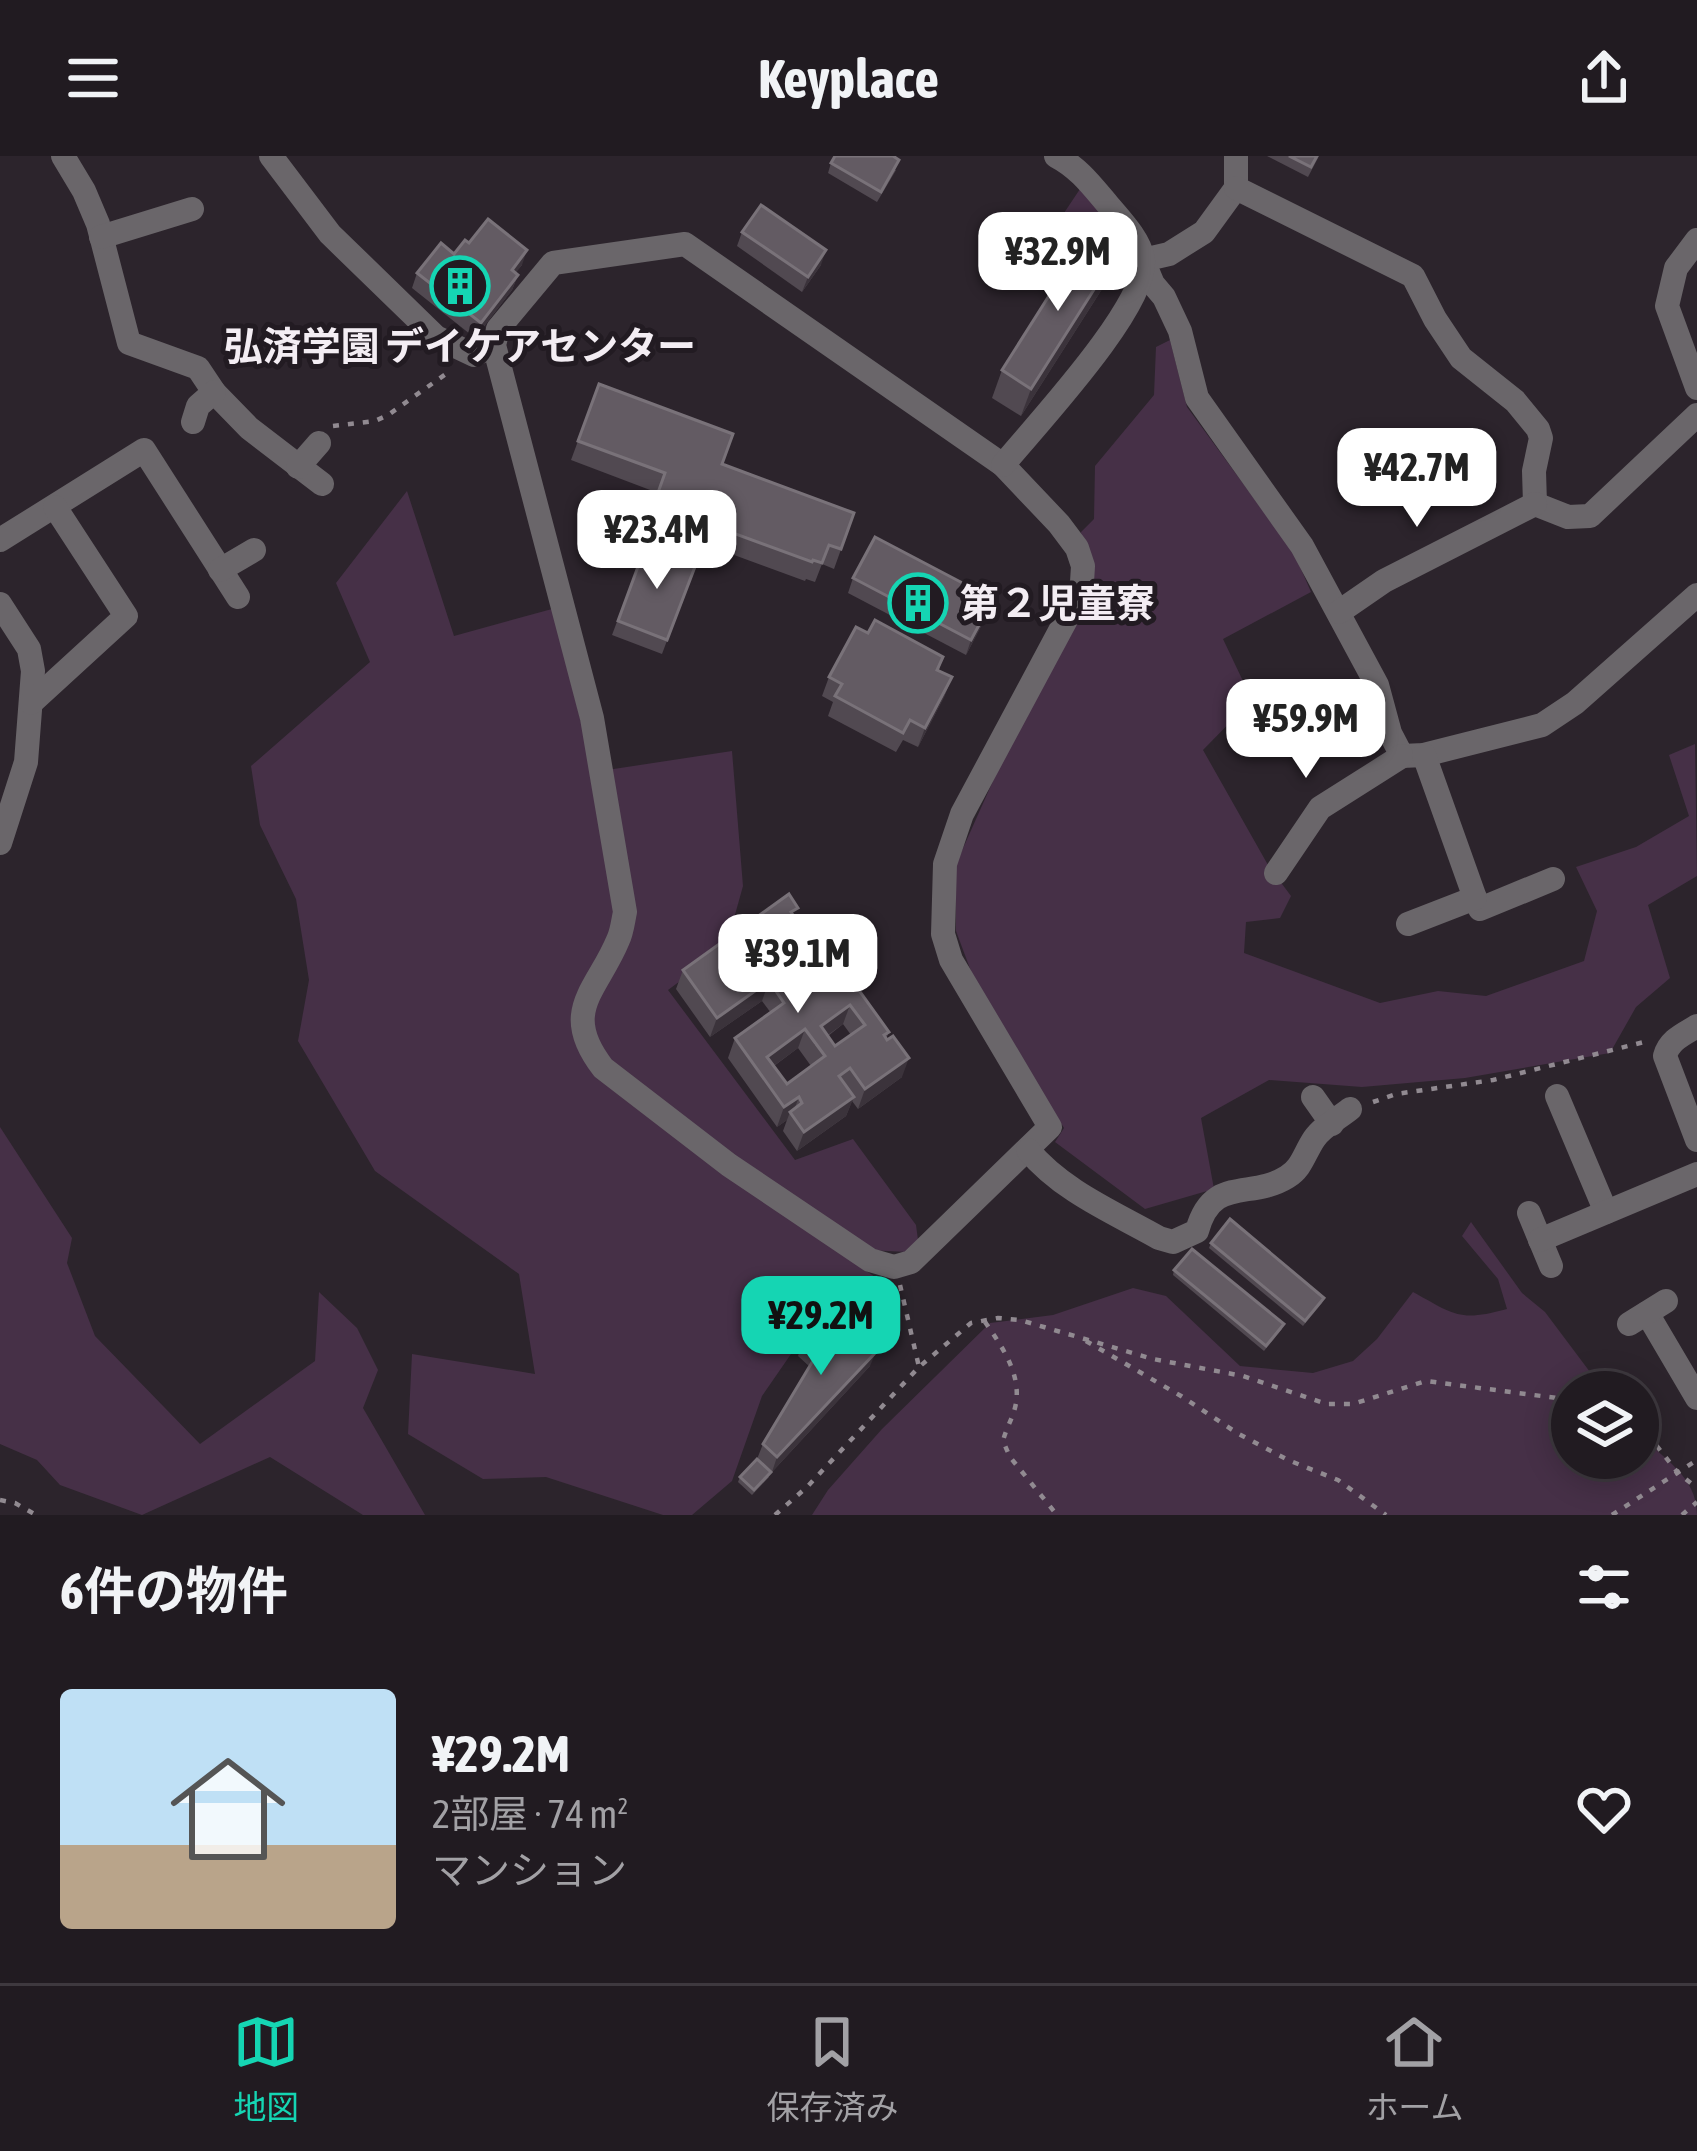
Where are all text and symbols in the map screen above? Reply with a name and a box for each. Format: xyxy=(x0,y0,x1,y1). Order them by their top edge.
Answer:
icon: menu xyxy=(60,45,126,111)
icon: share xyxy=(1571,45,1637,111)
text: Keyplace xyxy=(758,48,939,109)
pin: ¥32.9M xyxy=(960,212,1156,314)
text: ¥32.9M xyxy=(1005,229,1111,273)
building icon: 弘済学園 デイケアセンター xyxy=(429,255,491,317)
place label: 弘済学園 デイケアセンター xyxy=(224,324,696,368)
pin: ¥42.7M xyxy=(1319,428,1515,530)
text: ¥42.7M xyxy=(1364,445,1470,489)
pin: ¥23.4M xyxy=(559,490,755,592)
text: ¥23.4M xyxy=(604,507,710,551)
building icon: 第２児童寮 xyxy=(887,572,949,634)
place label: 第２児童寮 xyxy=(960,581,1155,625)
pin: ¥59.9M xyxy=(1208,679,1404,781)
text: ¥59.9M xyxy=(1253,696,1359,740)
pin: ¥39.1M xyxy=(700,914,896,1016)
text: ¥39.1M xyxy=(745,931,851,975)
pin: ¥29.2M xyxy=(723,1276,919,1378)
text: ¥29.2M xyxy=(768,1293,874,1337)
map controls xyxy=(1551,1371,1659,1479)
button: layers xyxy=(1551,1371,1659,1479)
icon: filters xyxy=(1571,1554,1637,1620)
text: 6件の物件 xyxy=(60,1561,288,1620)
text: ¥29.2M xyxy=(432,1724,570,1783)
icon: home xyxy=(156,1737,300,1881)
icon: heart xyxy=(1571,1776,1637,1842)
text: 2部屋 · 74 m² xyxy=(432,1792,628,1836)
text: マンション xyxy=(432,1848,627,1892)
tab: 地図 xyxy=(233,2009,299,2129)
tab: 保存済み xyxy=(766,2009,898,2129)
tab: ホーム xyxy=(1365,2009,1463,2129)

